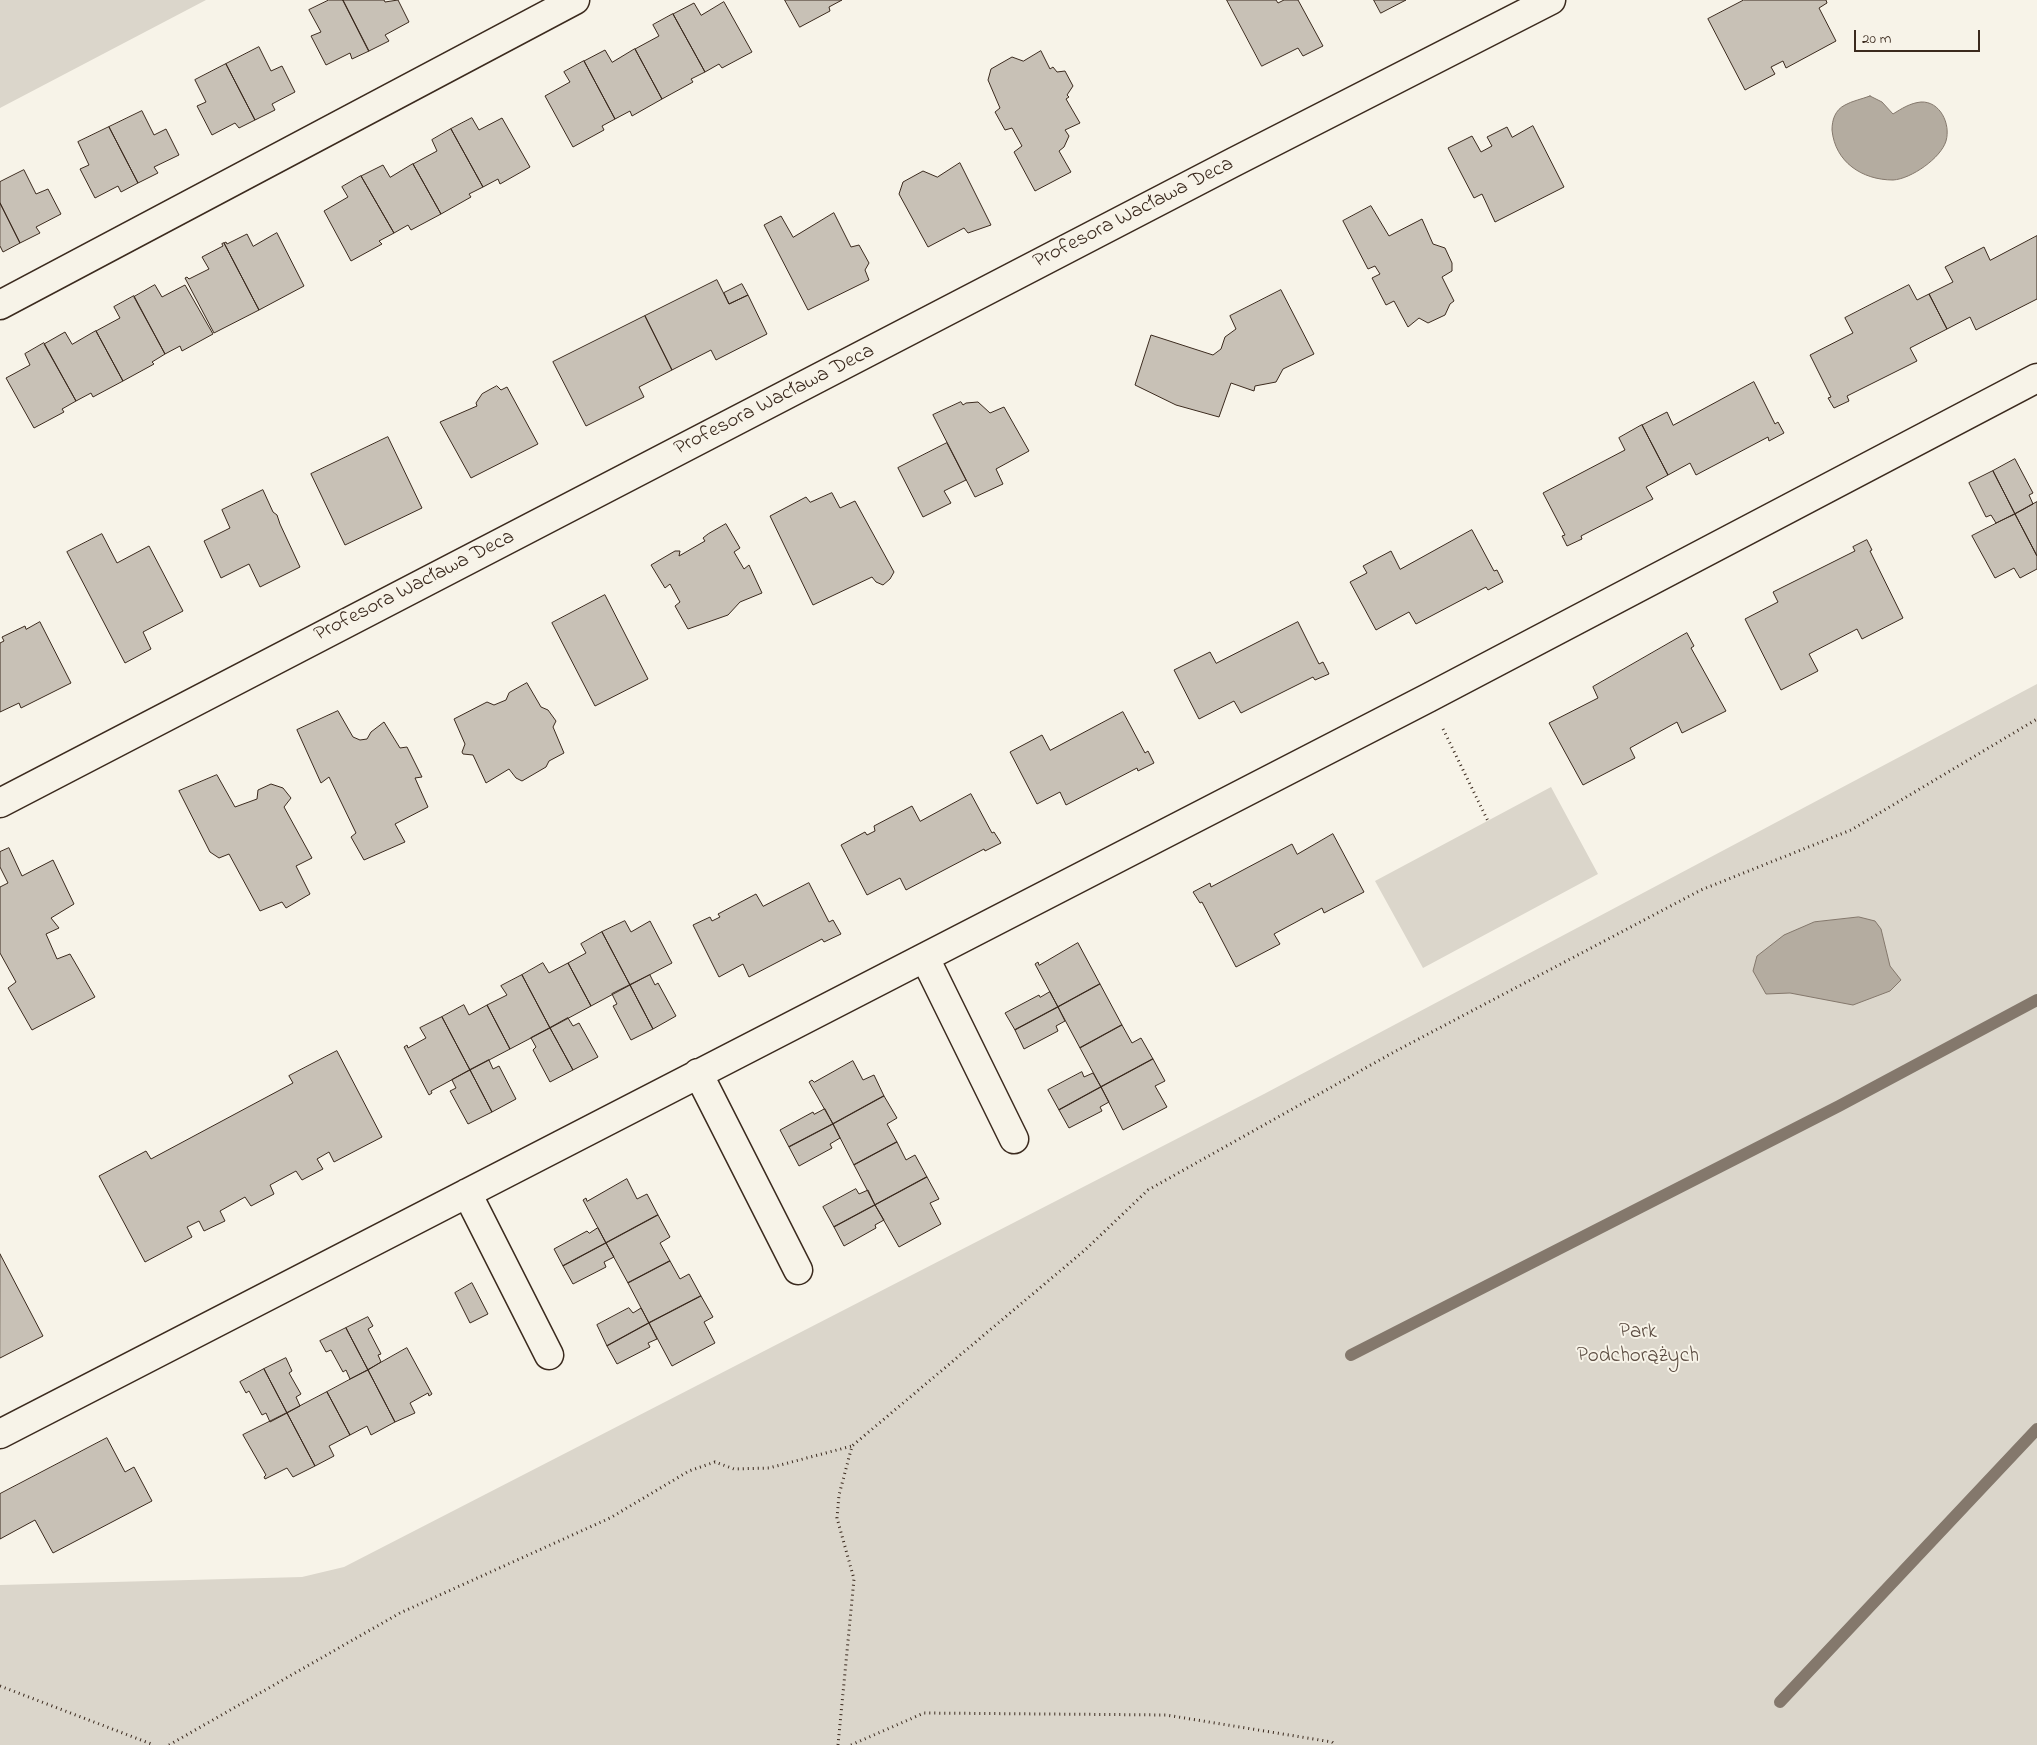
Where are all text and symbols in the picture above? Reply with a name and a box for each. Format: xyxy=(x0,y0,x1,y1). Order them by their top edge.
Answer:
scale bar xyxy=(1857,20,1983,52)
text: 20 m xyxy=(1862,28,1891,50)
street label: Profesora Wacława Deca xyxy=(1030,153,1238,275)
street label: Profesora Wacława Deca xyxy=(671,340,879,462)
street label: Profesora Wacława Deca xyxy=(311,526,519,648)
park label: Park Podchorążych xyxy=(1577,1321,1699,1371)

